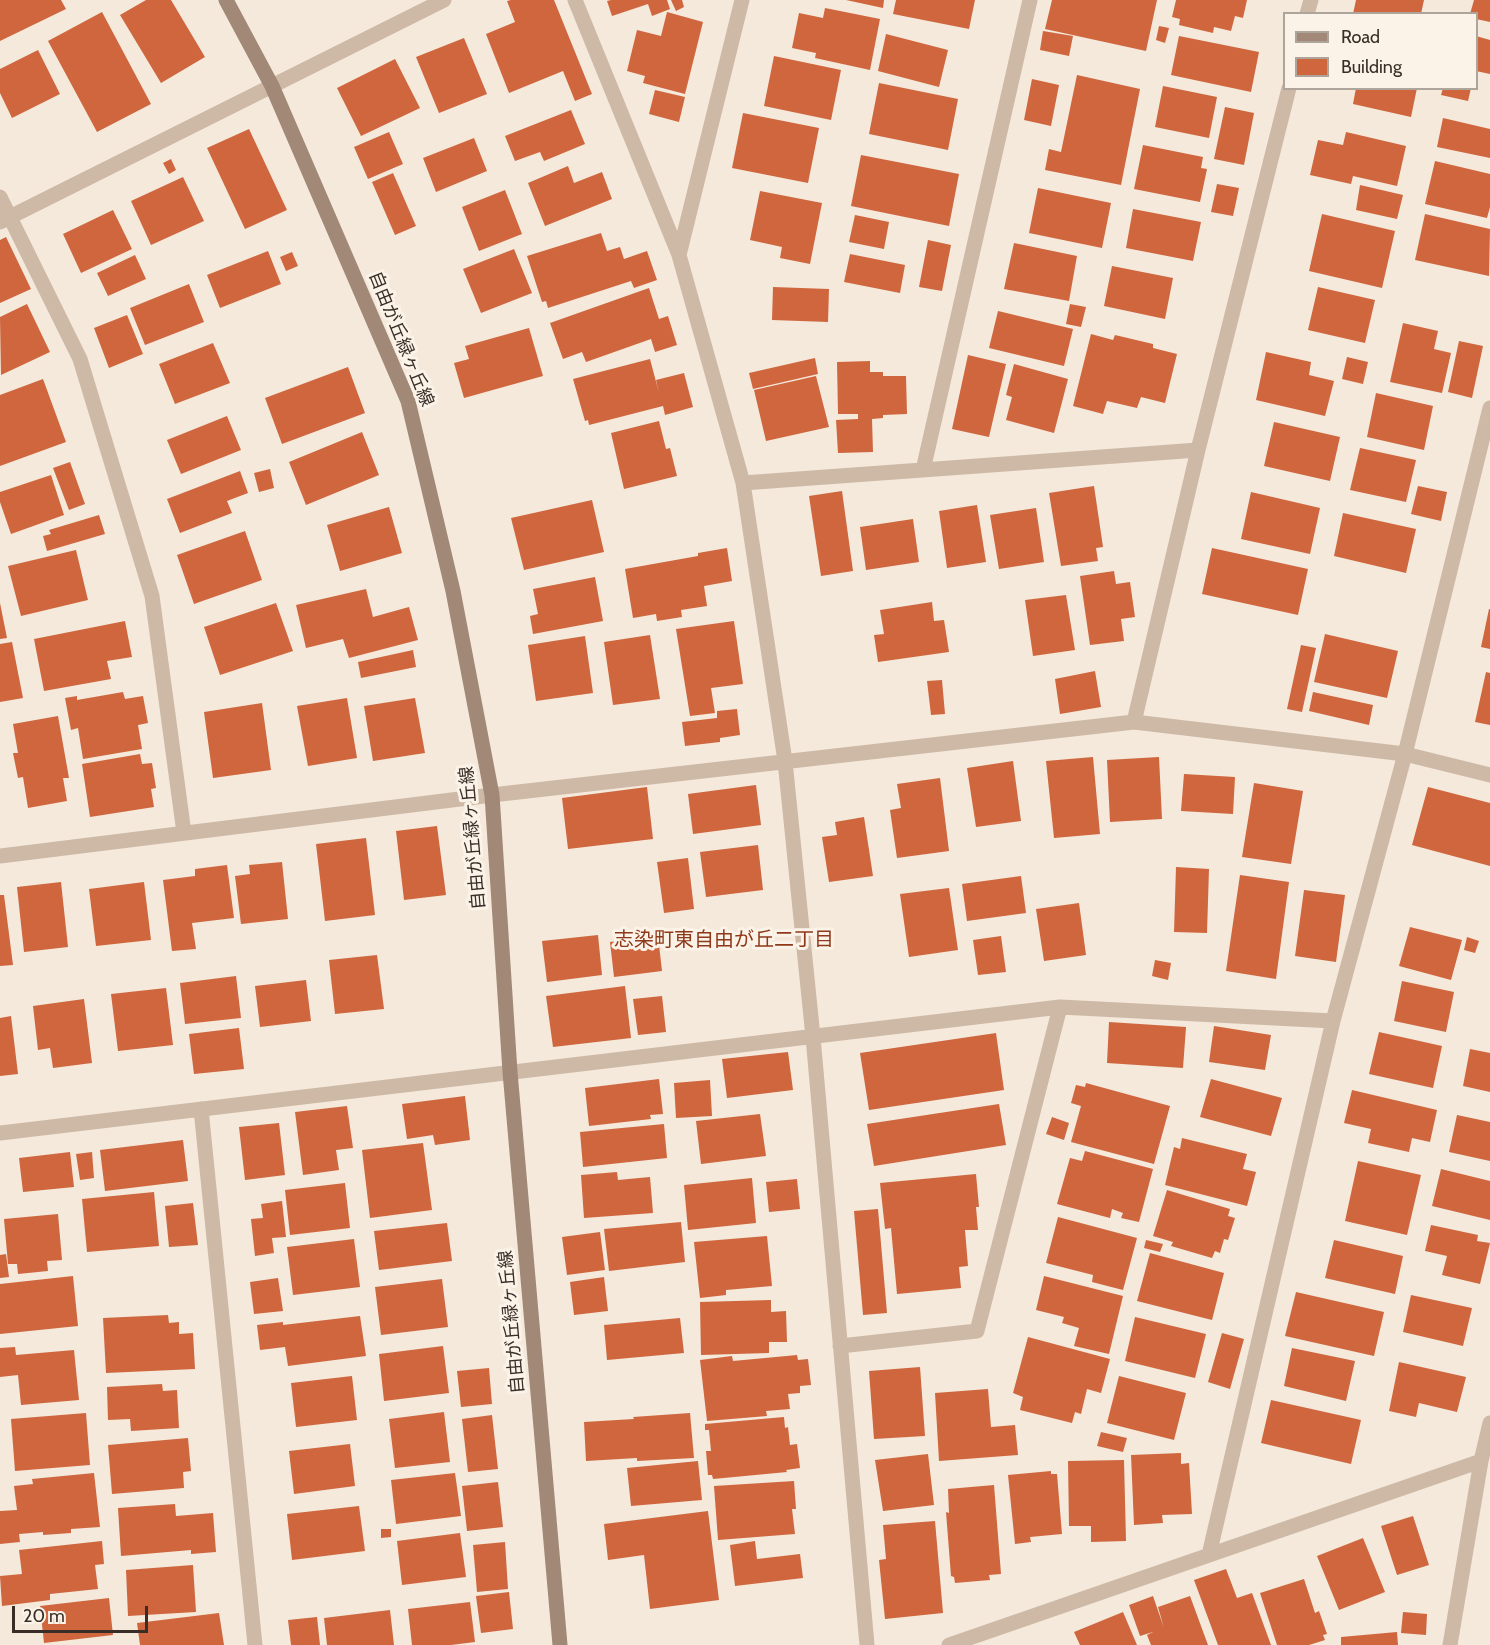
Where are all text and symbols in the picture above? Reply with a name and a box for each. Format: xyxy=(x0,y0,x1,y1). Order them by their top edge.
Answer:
legend xyxy=(1283,12,1478,90)
text: Road xyxy=(1341,26,1380,48)
text: Building xyxy=(1341,56,1402,78)
street label: 自由が丘緑ヶ丘線 xyxy=(364,268,438,410)
street label: 自由が丘緑ヶ丘線 xyxy=(456,765,490,911)
district label: 志染町東自由が丘二丁目 xyxy=(614,928,834,952)
street label: 自由が丘緑ヶ丘線 xyxy=(495,1249,529,1395)
scale bar xyxy=(15,1594,152,1632)
text: 20 m xyxy=(23,1605,65,1627)

